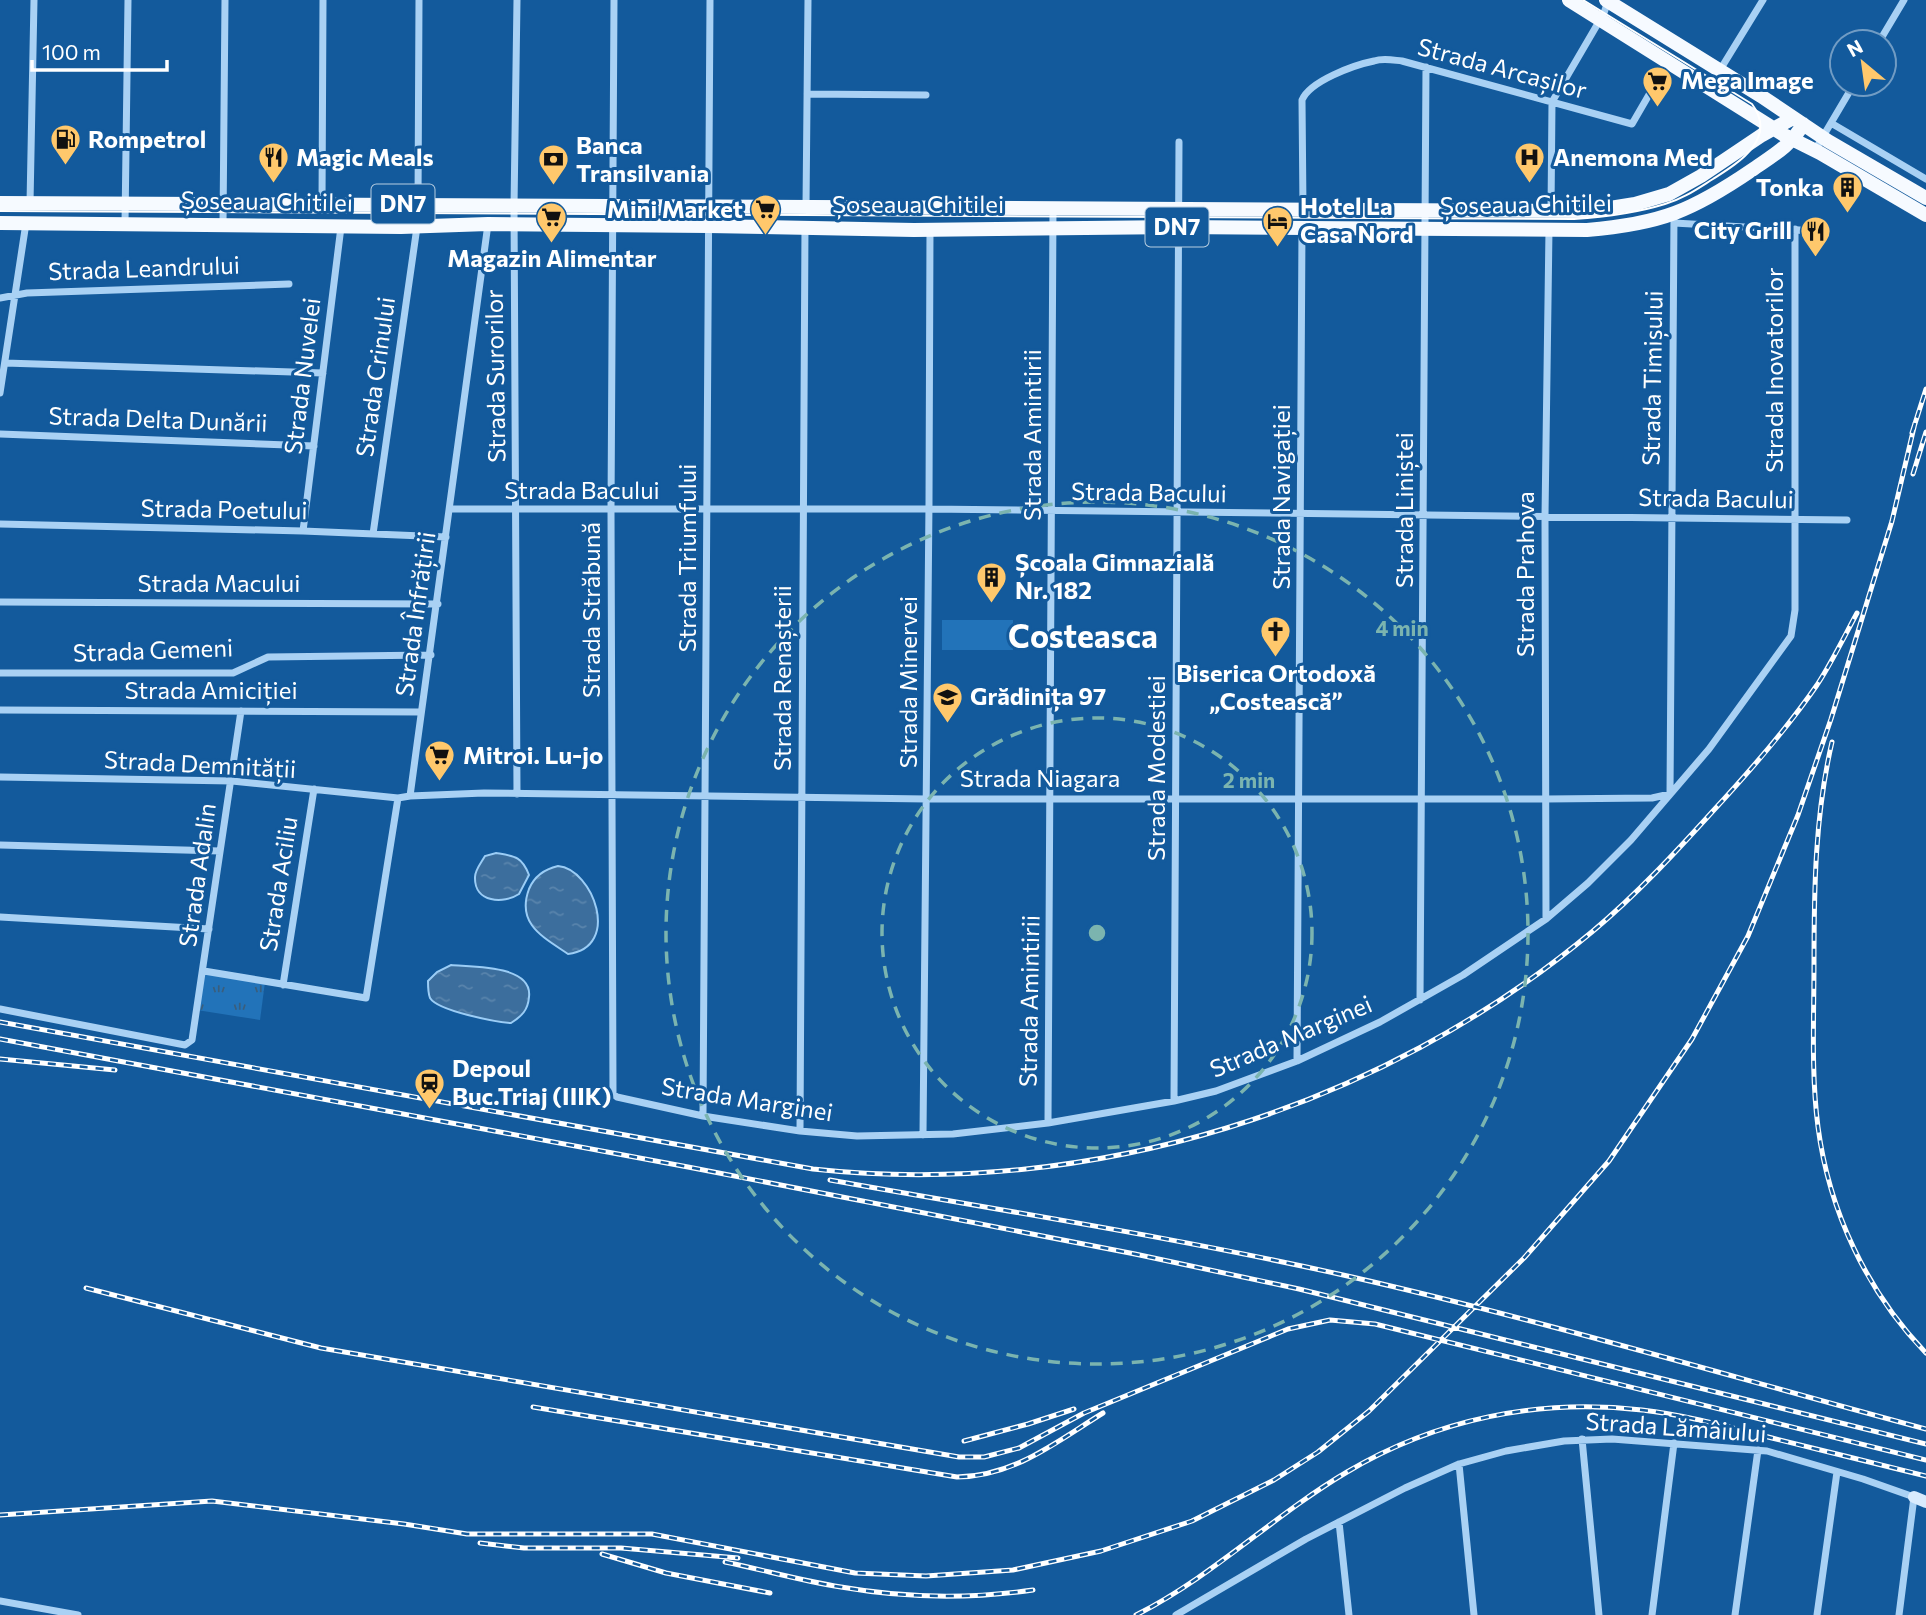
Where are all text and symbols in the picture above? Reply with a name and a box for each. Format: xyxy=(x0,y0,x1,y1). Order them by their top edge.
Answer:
scale bar xyxy=(32,28,166,72)
north arrow xyxy=(1828,28,1898,98)
street label: Strada Arcașilor xyxy=(1414,31,1590,106)
text: N xyxy=(1843,34,1866,61)
text: 100 m xyxy=(42,39,101,64)
supermarket icon: Mega Image xyxy=(1641,64,1675,108)
place label: Mega Image xyxy=(1681,65,1814,94)
fuel station icon: Rompetrol xyxy=(48,123,82,167)
place label: Rompetrol xyxy=(88,124,206,153)
place label: Banca Transilvania xyxy=(576,130,709,187)
restaurant icon: Magic Meals xyxy=(256,141,290,185)
hospital icon: Anemona Med xyxy=(1513,141,1547,185)
place label: Magic Meals xyxy=(296,142,434,171)
place label: Anemona Med xyxy=(1553,142,1713,171)
bank icon: Banca Transilvania xyxy=(536,143,570,187)
building icon: Tonka xyxy=(1830,171,1864,215)
place label: Tonka xyxy=(1756,172,1824,201)
road number: DN7 xyxy=(372,184,434,224)
street label: Șoseaua Chitilei xyxy=(181,185,353,218)
street label: Șoseaua Chitilei xyxy=(1440,188,1612,221)
street label: Șoseaua Chitilei xyxy=(832,189,1004,220)
place label: Hotel La Casa Nord xyxy=(1300,191,1413,248)
supermarket icon: Mini Market xyxy=(749,193,783,237)
place label: Mini Market xyxy=(607,194,743,223)
supermarket icon: Magazin Alimentar xyxy=(535,200,569,244)
hotel icon: Hotel La Casa Nord xyxy=(1260,204,1294,248)
road number: DN7 xyxy=(1146,208,1208,246)
restaurant icon: City Grill xyxy=(1798,214,1832,258)
place label: City Grill xyxy=(1694,215,1792,244)
place label: Magazin Alimentar xyxy=(447,243,657,272)
street label: Strada Leandrului xyxy=(48,250,240,285)
street label: Strada Inovatorilor xyxy=(1759,267,1788,473)
street label: Strada Surorilor xyxy=(478,289,511,463)
street label: Strada Timișului xyxy=(1635,290,1670,466)
street label: Strada Crinului xyxy=(349,295,400,459)
street label: Strada Nuvelei xyxy=(278,296,326,456)
street label: Strada Amintirii xyxy=(1017,349,1046,521)
street label: Strada Delta Dunării xyxy=(48,400,268,437)
street label: Strada Navigației xyxy=(1266,404,1297,590)
street label: Strada Liniștei xyxy=(1389,432,1420,588)
street label: Strada Triumfului xyxy=(672,464,701,652)
street label: Strada Bacului xyxy=(504,475,660,504)
street label: Strada Bacului xyxy=(1071,476,1227,507)
street label: Strada Bacului xyxy=(1638,482,1794,513)
street label: Strada Prahova xyxy=(1510,491,1539,657)
street label: Strada Poetului xyxy=(140,493,308,524)
street label: Strada Străbună xyxy=(576,522,605,698)
street label: Strada Înfrățirii xyxy=(389,529,442,698)
place label: Școala Gimnazială Nr. 182 xyxy=(1015,547,1214,604)
building icon: Școala Gimnazială Nr. 182 xyxy=(975,560,1009,604)
street label: Strada Macului xyxy=(138,568,300,597)
street label: Strada Renașterii xyxy=(767,585,798,771)
street label: Strada Minervei xyxy=(893,596,922,768)
district label: Costeasca xyxy=(1008,615,1158,655)
church icon: Biserica Ortodoxă „Costească” xyxy=(1259,615,1293,659)
text: 4 min xyxy=(1375,615,1429,640)
street label: Strada Gemeni xyxy=(72,632,234,667)
place label: Biserica Ortodoxă „Costească” xyxy=(1176,658,1376,715)
street label: Strada Amiciției xyxy=(124,675,298,706)
street label: Strada Modestiei xyxy=(1141,675,1170,861)
school or university icon: Grădinița 97 xyxy=(930,680,964,724)
place label: Grădinița 97 xyxy=(970,681,1106,712)
supermarket icon: Mitroi. Lu-jo xyxy=(423,739,457,783)
place label: Mitroi. Lu-jo xyxy=(463,740,603,769)
street label: Strada Demnității xyxy=(103,744,297,785)
street label: Strada Niagara xyxy=(960,763,1120,792)
text: 2 min xyxy=(1223,767,1275,792)
street label: Strada Adalin xyxy=(172,801,221,949)
street label: Strada Aciliu xyxy=(253,814,303,953)
street label: Strada Amintirii xyxy=(1013,915,1044,1087)
centre of rings xyxy=(1085,921,1109,945)
street label: Strada Marginei xyxy=(1205,988,1376,1083)
place label: Depoul Buc.Triaj (IIIK) xyxy=(452,1053,611,1110)
station icon: Depoul Buc.Triaj (IIIK) xyxy=(412,1066,446,1110)
street label: Strada Marginei xyxy=(659,1071,835,1126)
street label: Strada Lămâiului xyxy=(1585,1406,1768,1447)

